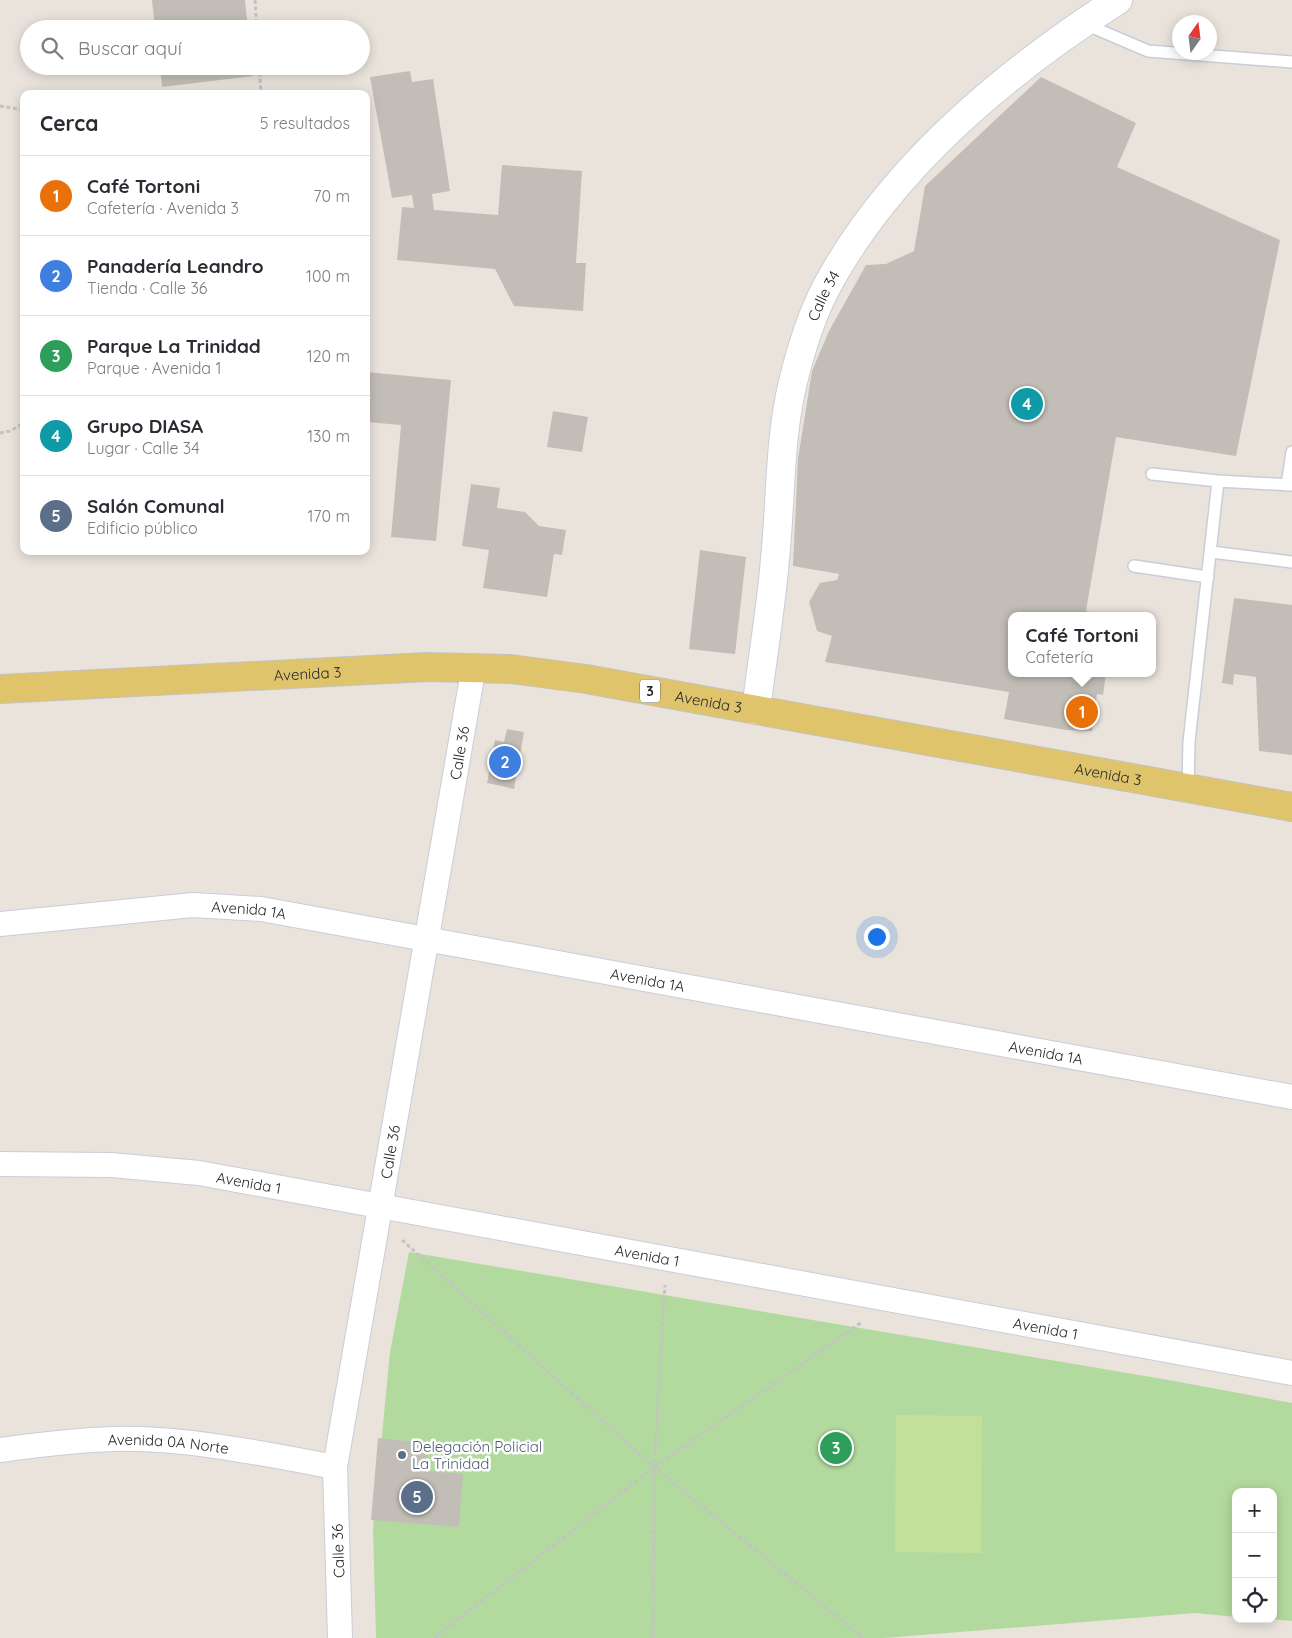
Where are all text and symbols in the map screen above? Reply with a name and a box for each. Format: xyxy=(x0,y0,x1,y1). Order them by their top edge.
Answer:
north arrow xyxy=(1172,15,1217,60)
search box xyxy=(20,20,370,75)
icon: search xyxy=(38,34,66,62)
text: Buscar aquí xyxy=(78,36,182,60)
text: Cerca xyxy=(40,110,98,136)
text: 5 resultados xyxy=(260,113,350,133)
text: Café Tortoni xyxy=(87,174,200,198)
text: 1 xyxy=(53,186,59,206)
text: 70 m xyxy=(313,186,350,206)
text: Cafetería · Avenida 3 xyxy=(87,198,239,218)
text: Panadería Leandro xyxy=(87,254,264,278)
text: 2 xyxy=(51,266,61,286)
text: 100 m xyxy=(306,266,350,286)
street label: Calle 34 xyxy=(803,267,843,324)
text: Tienda · Calle 36 xyxy=(87,278,207,298)
text: Parque La Trinidad xyxy=(87,334,261,358)
text: 3 xyxy=(52,346,60,366)
text: 120 m xyxy=(307,346,350,366)
text: Parque · Avenida 1 xyxy=(87,358,221,378)
pin: 4 xyxy=(1011,385,1043,423)
text: Grupo DIASA xyxy=(87,414,203,438)
text: 4 xyxy=(51,426,61,446)
text: 130 m xyxy=(307,426,350,446)
text: Lugar · Calle 34 xyxy=(87,438,200,458)
text: Salón Comunal xyxy=(87,494,225,518)
text: 5 xyxy=(51,506,61,526)
text: 170 m xyxy=(307,506,350,526)
text: Edificio público xyxy=(87,518,198,538)
popup xyxy=(1008,612,1156,677)
text: Café Tortoni xyxy=(1025,623,1139,647)
text: Cafetería xyxy=(1025,647,1093,667)
street label: Avenida 3 xyxy=(273,662,342,684)
road number: 3 xyxy=(640,679,660,702)
street label: Avenida 3 xyxy=(674,686,744,717)
pin: 1 xyxy=(1066,693,1098,731)
street label: Calle 36 xyxy=(445,724,473,781)
pin: 2 xyxy=(489,743,521,781)
street label: Avenida 3 xyxy=(1073,758,1143,789)
street label: Avenida 1A xyxy=(211,897,288,923)
your location xyxy=(864,924,890,950)
street label: Avenida 1A xyxy=(609,963,687,996)
street label: Avenida 1A xyxy=(1007,1036,1085,1068)
street label: Calle 36 xyxy=(376,1123,404,1180)
street label: Avenida 1 xyxy=(215,1167,283,1197)
street label: Avenida 1 xyxy=(613,1240,681,1270)
street label: Avenida 1 xyxy=(1012,1313,1079,1343)
street label: Avenida 0A Norte xyxy=(107,1429,230,1457)
pin: 3 xyxy=(820,1429,852,1467)
place label: Delegación Policial La Trinidad xyxy=(412,1437,542,1473)
marker: Delegación Policial La Trinidad xyxy=(396,1449,408,1461)
pin: 5 xyxy=(401,1478,433,1516)
map controls xyxy=(1232,1488,1277,1623)
button: + xyxy=(1232,1488,1277,1533)
street label: Calle 36 xyxy=(328,1524,348,1578)
button: − xyxy=(1232,1533,1277,1578)
button: locate xyxy=(1232,1578,1277,1623)

